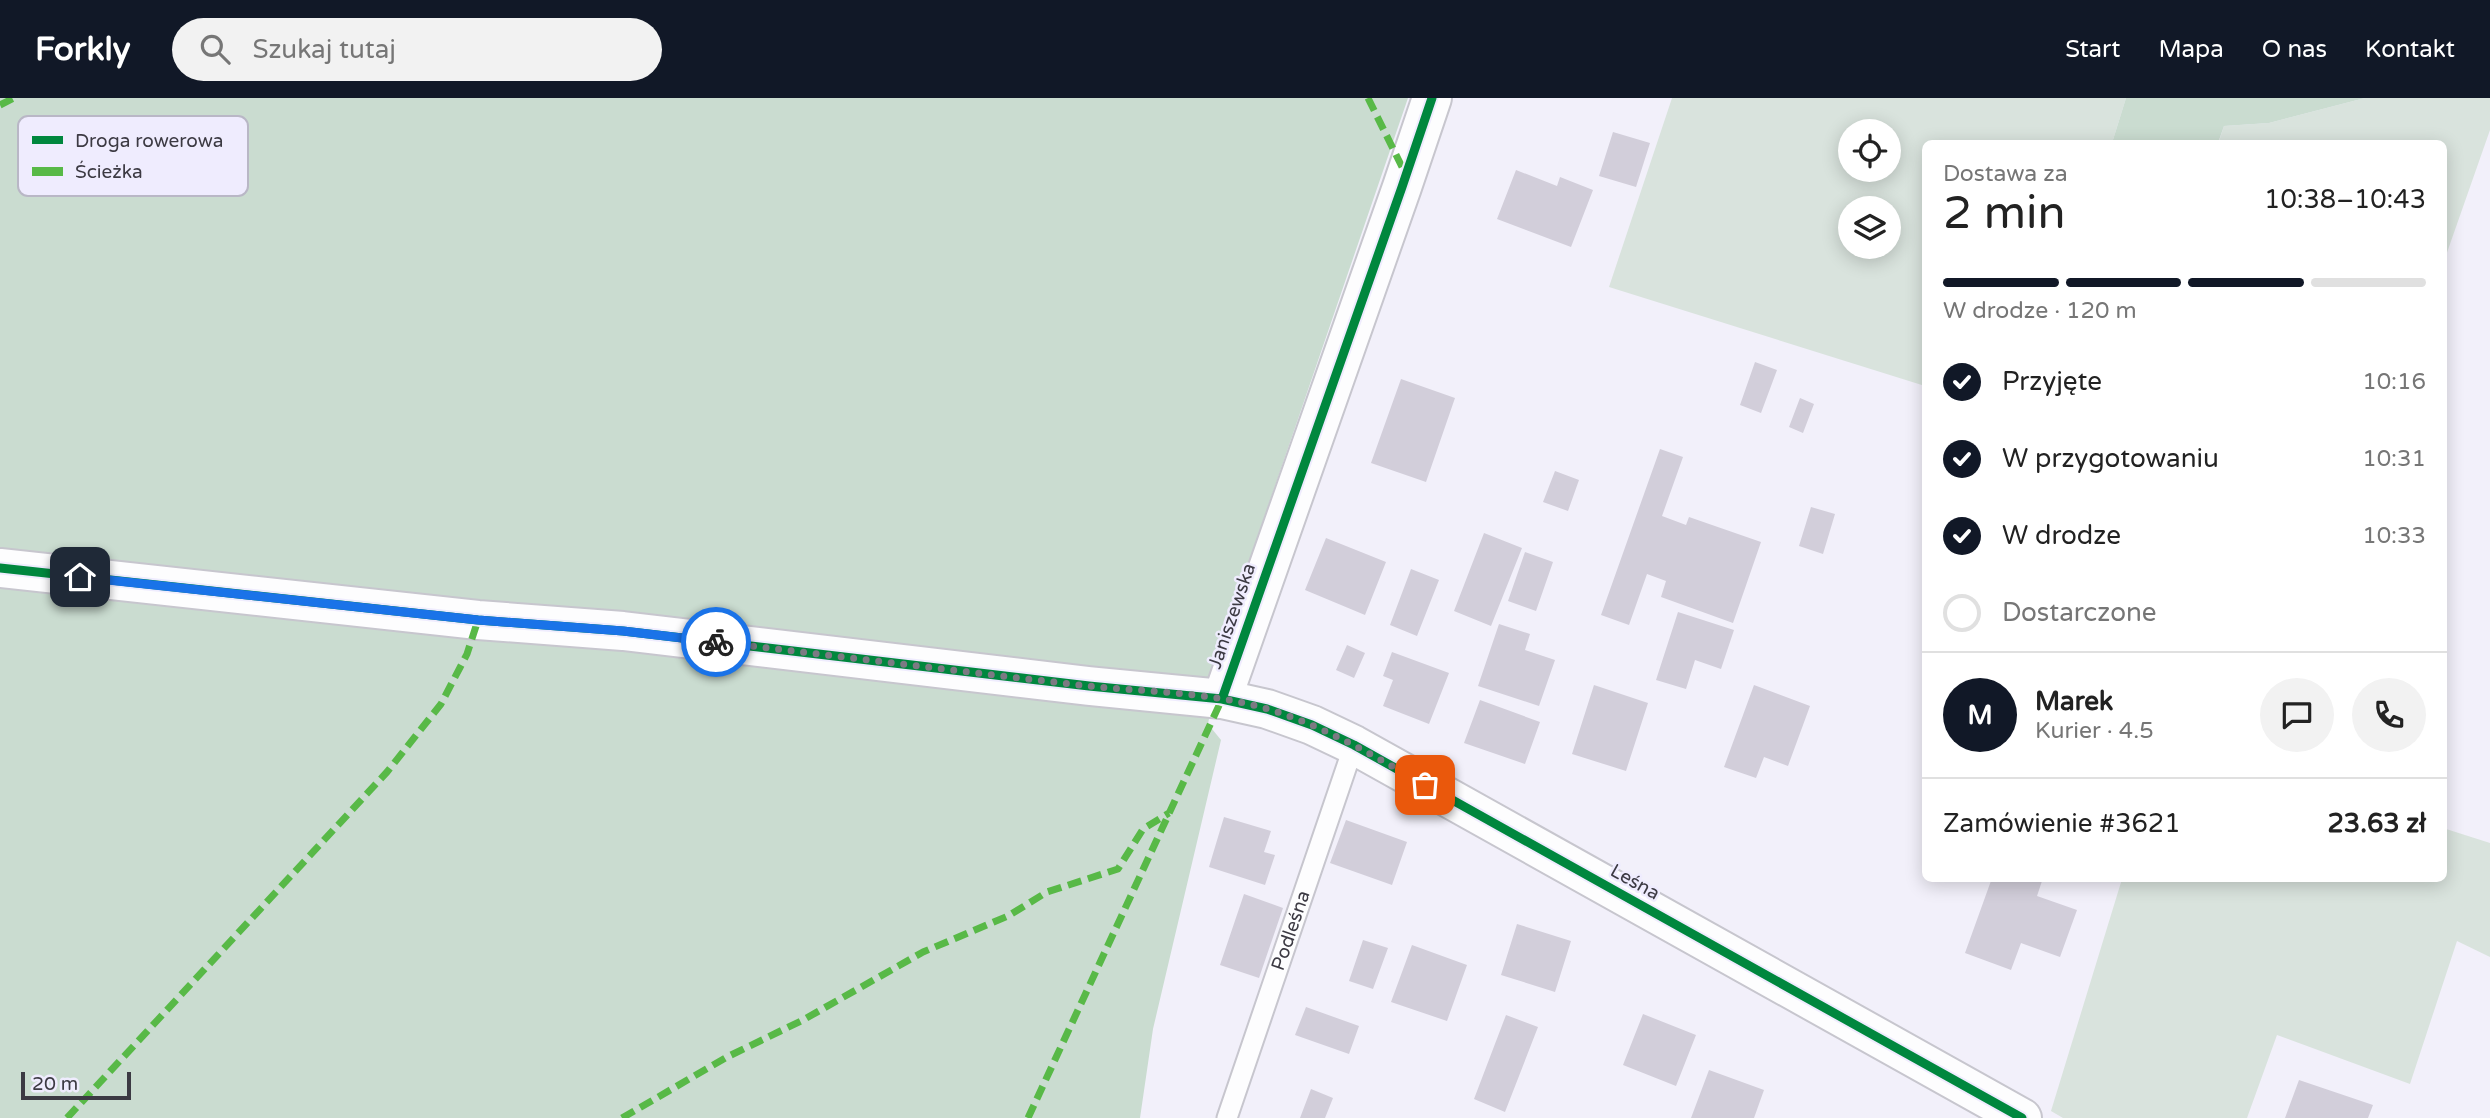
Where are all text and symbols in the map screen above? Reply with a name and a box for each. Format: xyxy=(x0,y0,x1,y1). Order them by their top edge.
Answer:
search box xyxy=(172,18,662,81)
text: Forkly xyxy=(35,30,130,69)
icon: search xyxy=(196,30,234,68)
text: Szukaj tutaj xyxy=(252,34,396,65)
text: Start xyxy=(2065,35,2120,64)
text: Mapa xyxy=(2158,35,2224,64)
text: O nas xyxy=(2262,35,2327,64)
text: Kontakt xyxy=(2365,35,2455,64)
legend xyxy=(18,116,248,196)
map controls xyxy=(1838,119,1901,259)
button: locate xyxy=(1838,119,1901,182)
text: Droga rowerowa xyxy=(75,130,223,152)
text: Ścieżka xyxy=(75,160,143,183)
text: Dostawa za xyxy=(1943,160,2068,188)
text: 10:38–10:43 xyxy=(2264,184,2426,215)
text: 2 min xyxy=(1943,186,2066,241)
button: layers xyxy=(1838,196,1901,259)
text: W drodze · 120 m xyxy=(1943,297,2137,325)
icon: check xyxy=(1943,363,1981,401)
text: Przyjęte xyxy=(2002,366,2102,397)
text: 10:16 xyxy=(2362,368,2426,396)
icon: check xyxy=(1943,440,1981,478)
text: W przygotowaniu xyxy=(2002,443,2219,474)
text: 10:31 xyxy=(2362,445,2426,473)
icon: check xyxy=(1943,517,1981,555)
text: W drodze xyxy=(2002,520,2121,551)
text: 10:33 xyxy=(2362,522,2426,550)
pin xyxy=(50,547,110,607)
icon: home xyxy=(61,558,99,596)
street label: Janiszewska xyxy=(1204,560,1260,672)
text: Dostarczone xyxy=(2002,597,2157,628)
courier xyxy=(681,607,751,677)
icon: bike xyxy=(697,623,735,661)
button: chat xyxy=(2260,678,2334,752)
button: phone xyxy=(2352,678,2426,752)
text: Marek xyxy=(2035,686,2113,717)
text: M xyxy=(1967,700,1993,731)
text: Kurier · 4.5 xyxy=(2035,717,2154,745)
pin xyxy=(1395,755,1455,815)
icon: bag xyxy=(1406,766,1444,804)
text: Zamówienie #3621 xyxy=(1943,808,2180,839)
text: 23.63 zł xyxy=(2327,808,2426,839)
street label: Leśna xyxy=(1606,860,1664,904)
street label: Podleśna xyxy=(1267,888,1315,973)
scale bar xyxy=(21,1069,131,1101)
text: 20 m xyxy=(32,1073,78,1095)

